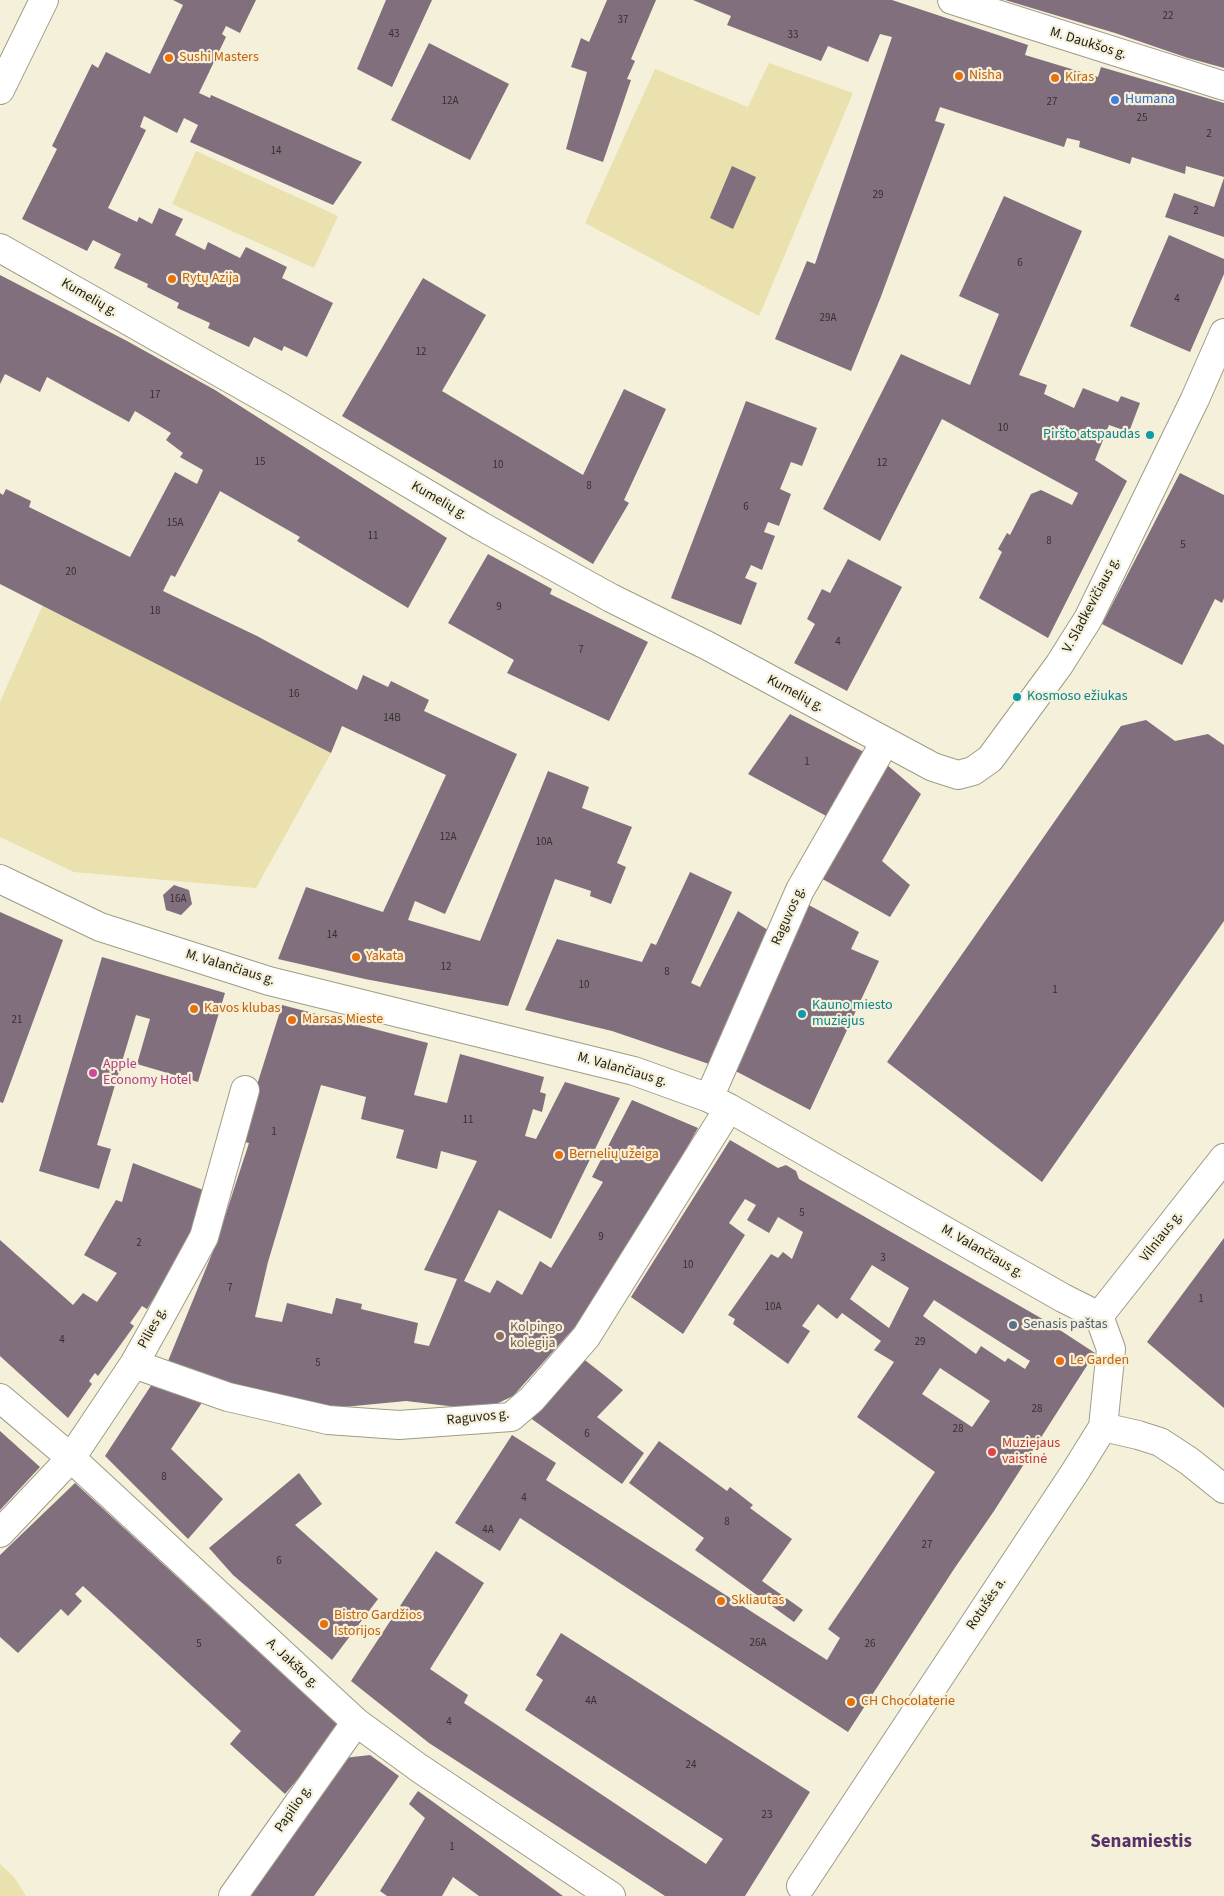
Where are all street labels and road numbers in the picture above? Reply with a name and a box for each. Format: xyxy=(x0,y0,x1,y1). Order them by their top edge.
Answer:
street label: M. Daukšos g. xyxy=(1048,24,1128,64)
street label: Kumelių g. xyxy=(58,275,120,321)
street label: Kumelių g. xyxy=(408,478,470,524)
street label: V. Sladkevičiaus g. xyxy=(1060,554,1124,656)
street label: Kumelių g. xyxy=(764,672,826,716)
street label: Raguvos g. xyxy=(769,884,809,948)
street label: M. Valančiaus g. xyxy=(183,946,277,990)
street label: M. Valančiaus g. xyxy=(575,1049,669,1091)
street label: Vilniaus g. xyxy=(1137,1209,1187,1265)
street label: M. Valančiaus g. xyxy=(938,1222,1026,1282)
street label: Pilies g. xyxy=(135,1304,171,1352)
street label: Raguvos g. xyxy=(446,1406,510,1430)
street label: Rotušės a. xyxy=(963,1575,1011,1633)
street label: A. Jakšto g. xyxy=(262,1635,322,1693)
street label: Papilio g. xyxy=(272,1782,316,1836)

